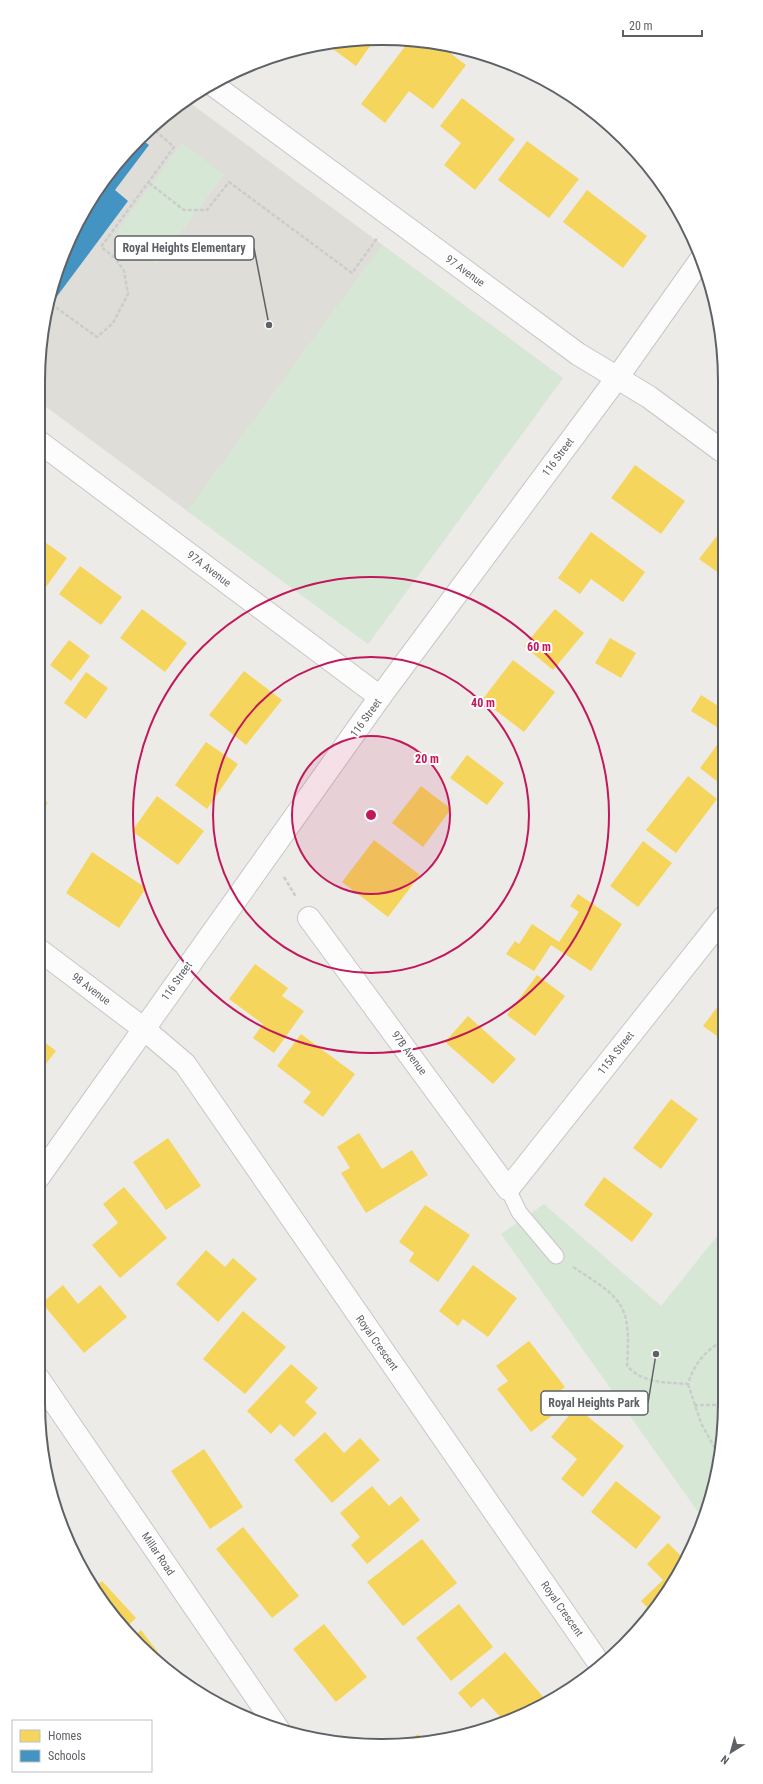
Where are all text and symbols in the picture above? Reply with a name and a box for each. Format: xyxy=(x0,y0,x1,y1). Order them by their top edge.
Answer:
scale bar xyxy=(623,12,702,38)
text: 20 m xyxy=(629,19,653,33)
callout: Royal Heights Elementary xyxy=(115,236,254,260)
text: Royal Heights Elementary xyxy=(122,241,246,255)
street label: 97 Avenue xyxy=(443,252,487,290)
street label: 116 Street xyxy=(539,435,577,479)
street label: 97A Avenue xyxy=(185,548,233,590)
text: 60 m xyxy=(527,640,551,654)
street label: 116 Street xyxy=(348,696,384,740)
text: 40 m xyxy=(471,696,495,710)
text: 20 m xyxy=(415,752,439,766)
centre of rings xyxy=(364,808,378,822)
street label: 116 Street xyxy=(159,959,195,1003)
street label: 98 Avenue xyxy=(69,970,113,1008)
street label: 97B Avenue xyxy=(389,1029,429,1077)
street label: 115A Street xyxy=(595,1029,637,1077)
street label: Royal Crescent xyxy=(353,1313,401,1373)
callout: Royal Heights Park xyxy=(541,1391,648,1415)
text: Royal Heights Park xyxy=(548,1396,640,1410)
street label: Millar Road xyxy=(139,1530,177,1578)
street label: Royal Crescent xyxy=(538,1579,586,1639)
legend xyxy=(12,1720,152,1772)
text: Homes xyxy=(48,1729,82,1743)
north arrow xyxy=(711,1732,751,1772)
text: Schools xyxy=(48,1749,86,1763)
text: N xyxy=(718,1752,732,1767)

